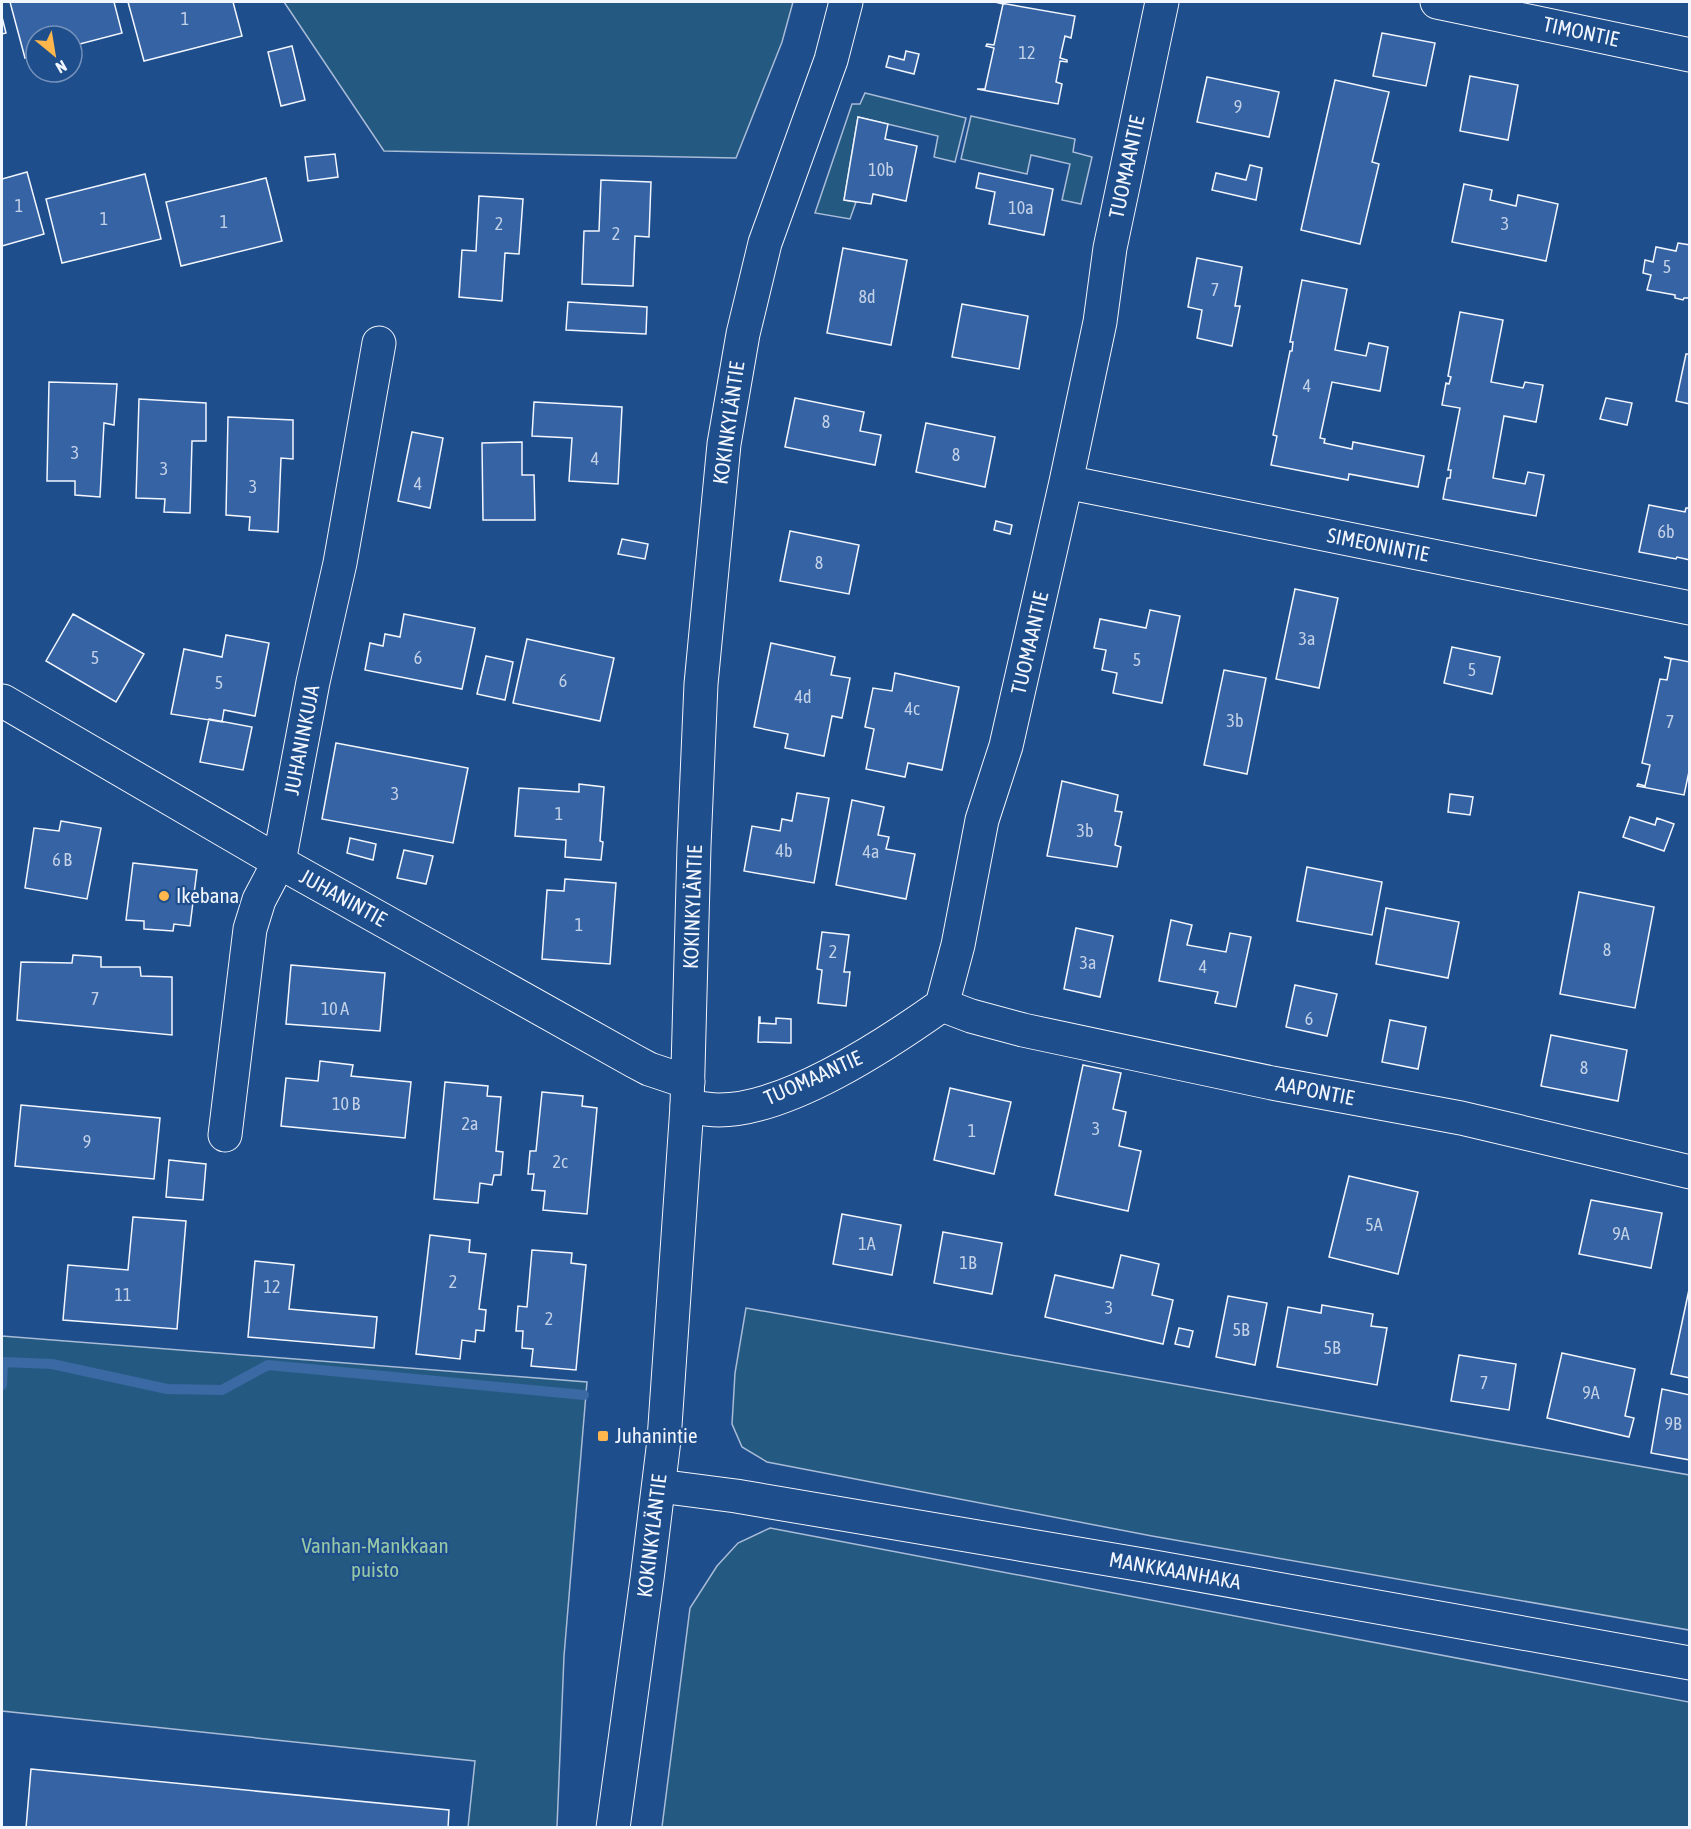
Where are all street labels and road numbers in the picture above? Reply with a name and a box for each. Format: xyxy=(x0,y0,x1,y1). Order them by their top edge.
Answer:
street label: TIMONTIE xyxy=(1541,11,1621,51)
street label: TUOMAANTIE xyxy=(1103,113,1149,220)
street label: KOKINKYLÄNTIE xyxy=(708,360,749,486)
street label: SIMEONINTIE xyxy=(1325,522,1431,566)
street label: TUOMAANTIE xyxy=(1006,589,1052,696)
street label: JUHANINKUJA xyxy=(279,682,324,797)
street label: KOKINKYLÄNTIE xyxy=(678,845,706,969)
street label: JUHANINTIE xyxy=(296,864,391,931)
street label: TUOMAANTIE xyxy=(760,1045,865,1109)
street label: AAPONTIE xyxy=(1274,1071,1356,1109)
street label: KOKINKYLÄNTIE xyxy=(632,1473,670,1599)
street label: MANKKAANHAKA xyxy=(1107,1547,1244,1594)

